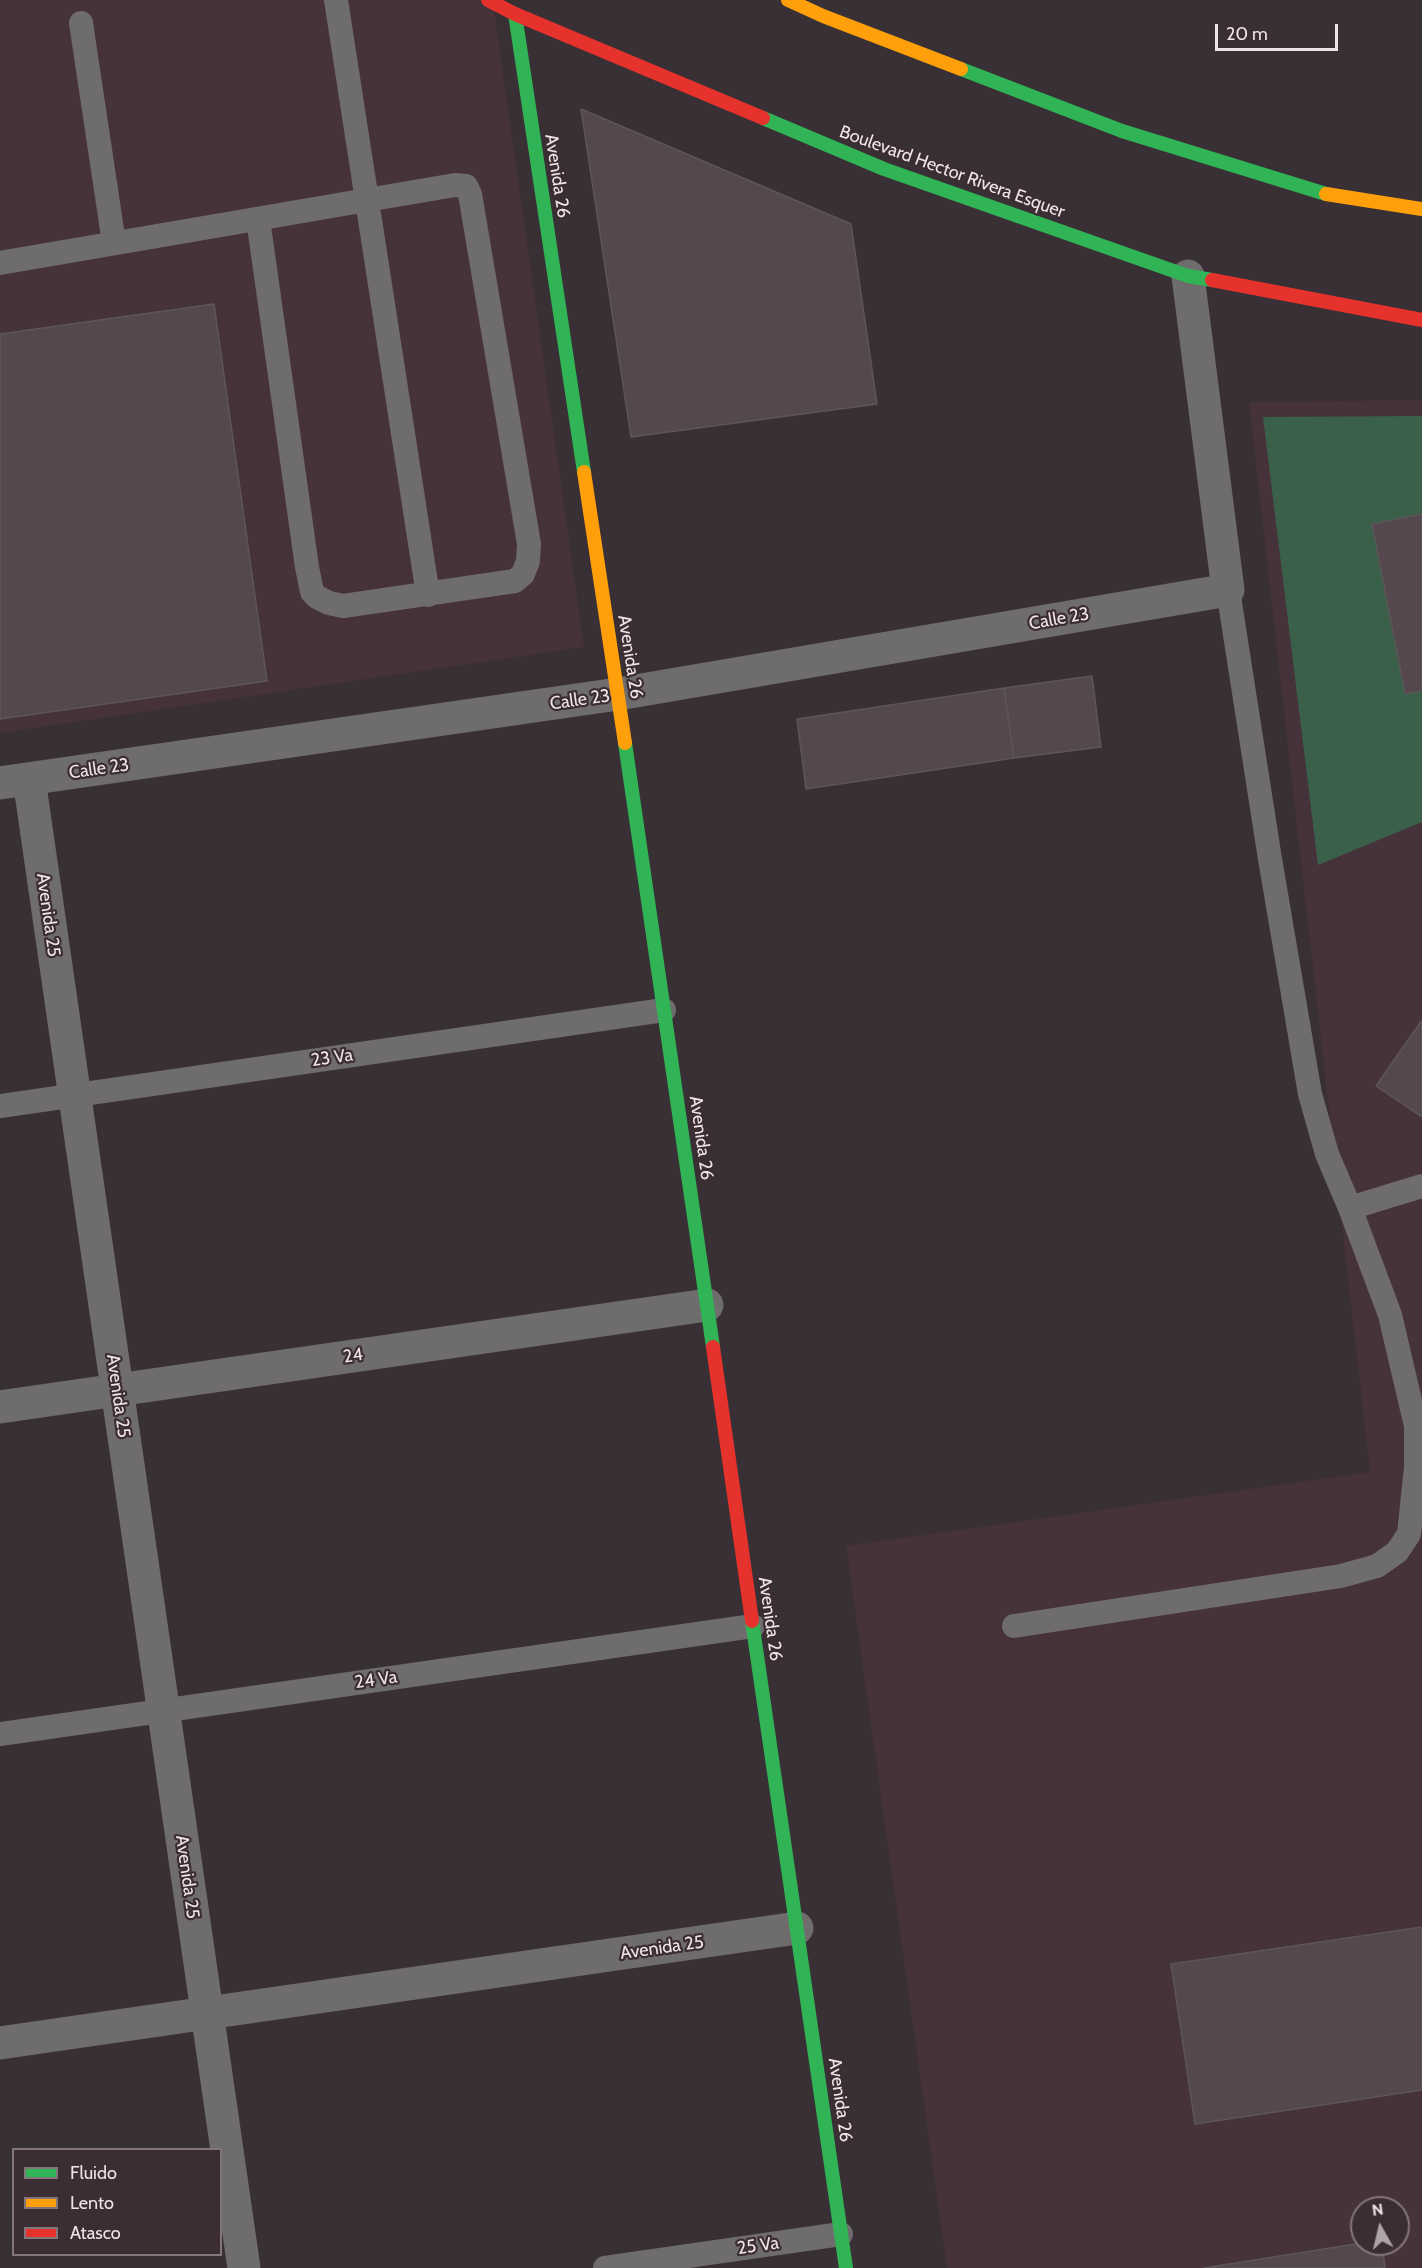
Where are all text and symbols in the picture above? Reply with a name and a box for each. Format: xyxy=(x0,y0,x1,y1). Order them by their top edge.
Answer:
scale bar xyxy=(1218,12,1341,50)
text: 20 m xyxy=(1226,23,1268,45)
street label: Boulevard Hector Rivera Esquer xyxy=(836,121,1068,223)
street label: Avenida 26 xyxy=(540,133,574,219)
street label: Calle 23 xyxy=(1027,603,1091,635)
street label: Avenida 26 xyxy=(613,614,647,700)
street label: Calle 23 xyxy=(549,685,611,715)
street label: Calle 23 xyxy=(68,754,130,784)
street label: Avenida 25 xyxy=(31,872,65,958)
street label: 23 Va xyxy=(310,1044,354,1072)
street label: Avenida 26 xyxy=(684,1095,718,1181)
street label: 24 xyxy=(342,1344,364,1368)
street label: Avenida 25 xyxy=(101,1353,135,1439)
street label: Avenida 26 xyxy=(753,1576,787,1662)
street label: 24 Va xyxy=(353,1666,399,1694)
street label: Avenida 25 xyxy=(170,1834,204,1920)
street label: Avenida 25 xyxy=(619,1931,705,1965)
street label: Avenida 26 xyxy=(823,2057,857,2143)
legend xyxy=(12,2148,222,2256)
text: Fluido xyxy=(70,2162,117,2184)
text: Lento xyxy=(70,2192,114,2214)
north arrow xyxy=(1350,2196,1410,2256)
text: N xyxy=(1371,2199,1385,2220)
text: Atasco xyxy=(70,2222,121,2244)
street label: 25 Va xyxy=(736,2232,780,2260)

